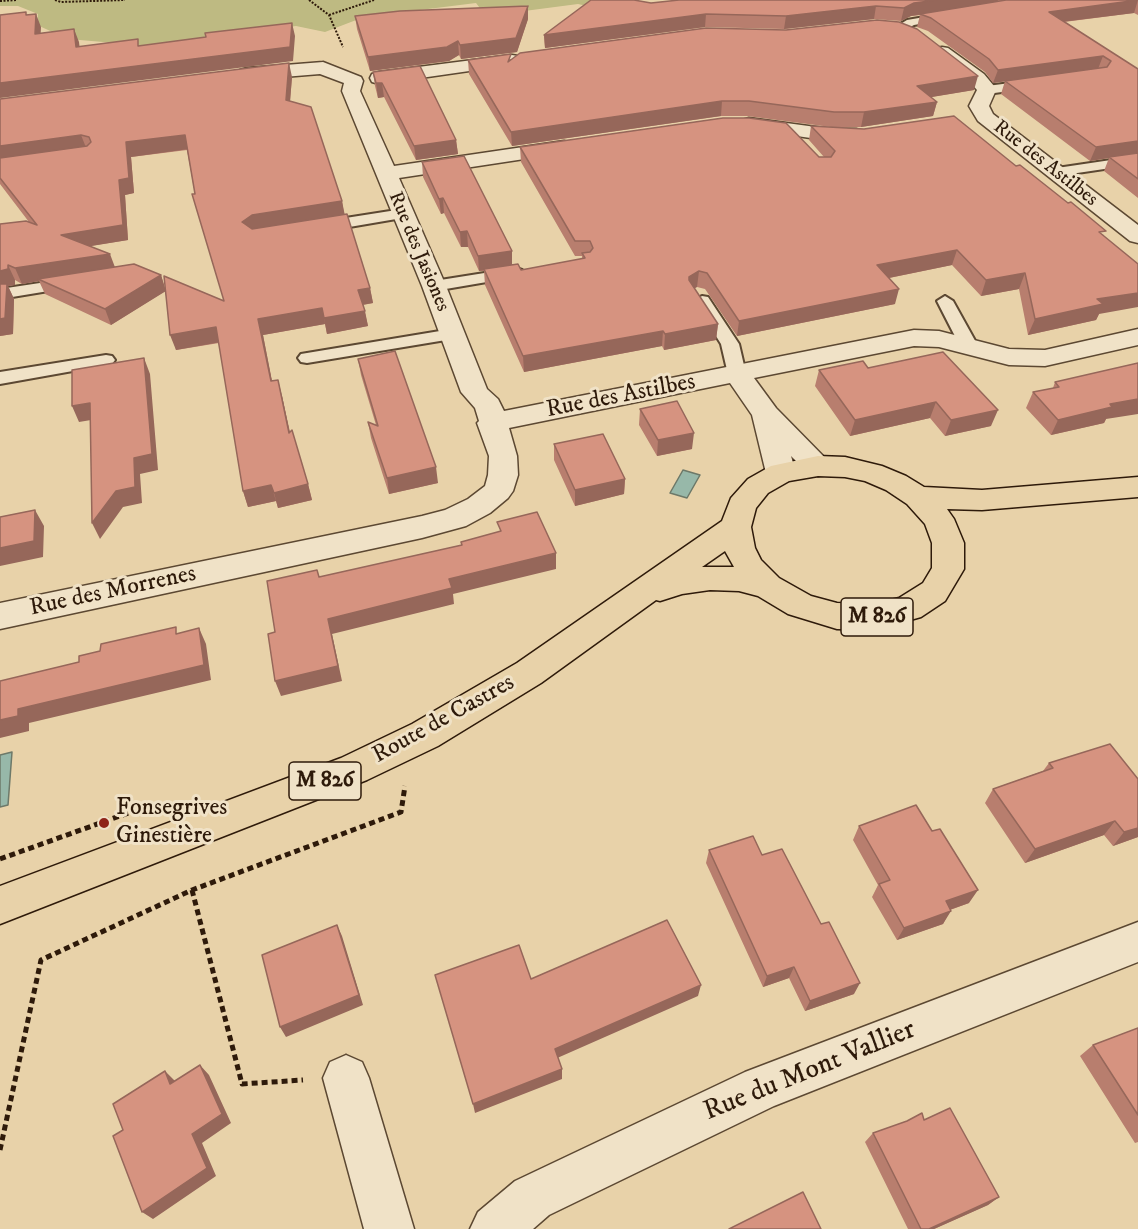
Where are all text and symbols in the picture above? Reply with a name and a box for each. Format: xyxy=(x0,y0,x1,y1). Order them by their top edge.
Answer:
street label: Rue des Astilbes xyxy=(988,116,1102,212)
street label: Rue des Jasiones xyxy=(382,189,454,315)
street label: Rue des Astilbes xyxy=(544,368,698,426)
street label: Rue des Morrenes xyxy=(27,560,199,624)
road number: M 826 xyxy=(841,598,913,636)
street label: Route de Castres xyxy=(368,669,520,771)
road number: M 826 xyxy=(289,762,361,800)
place label: Fonsegrives Ginestière xyxy=(116,795,227,851)
marker: Fonsegrives Ginestière xyxy=(97,816,111,830)
street label: Rue du Mont Vallier xyxy=(699,1014,921,1130)

